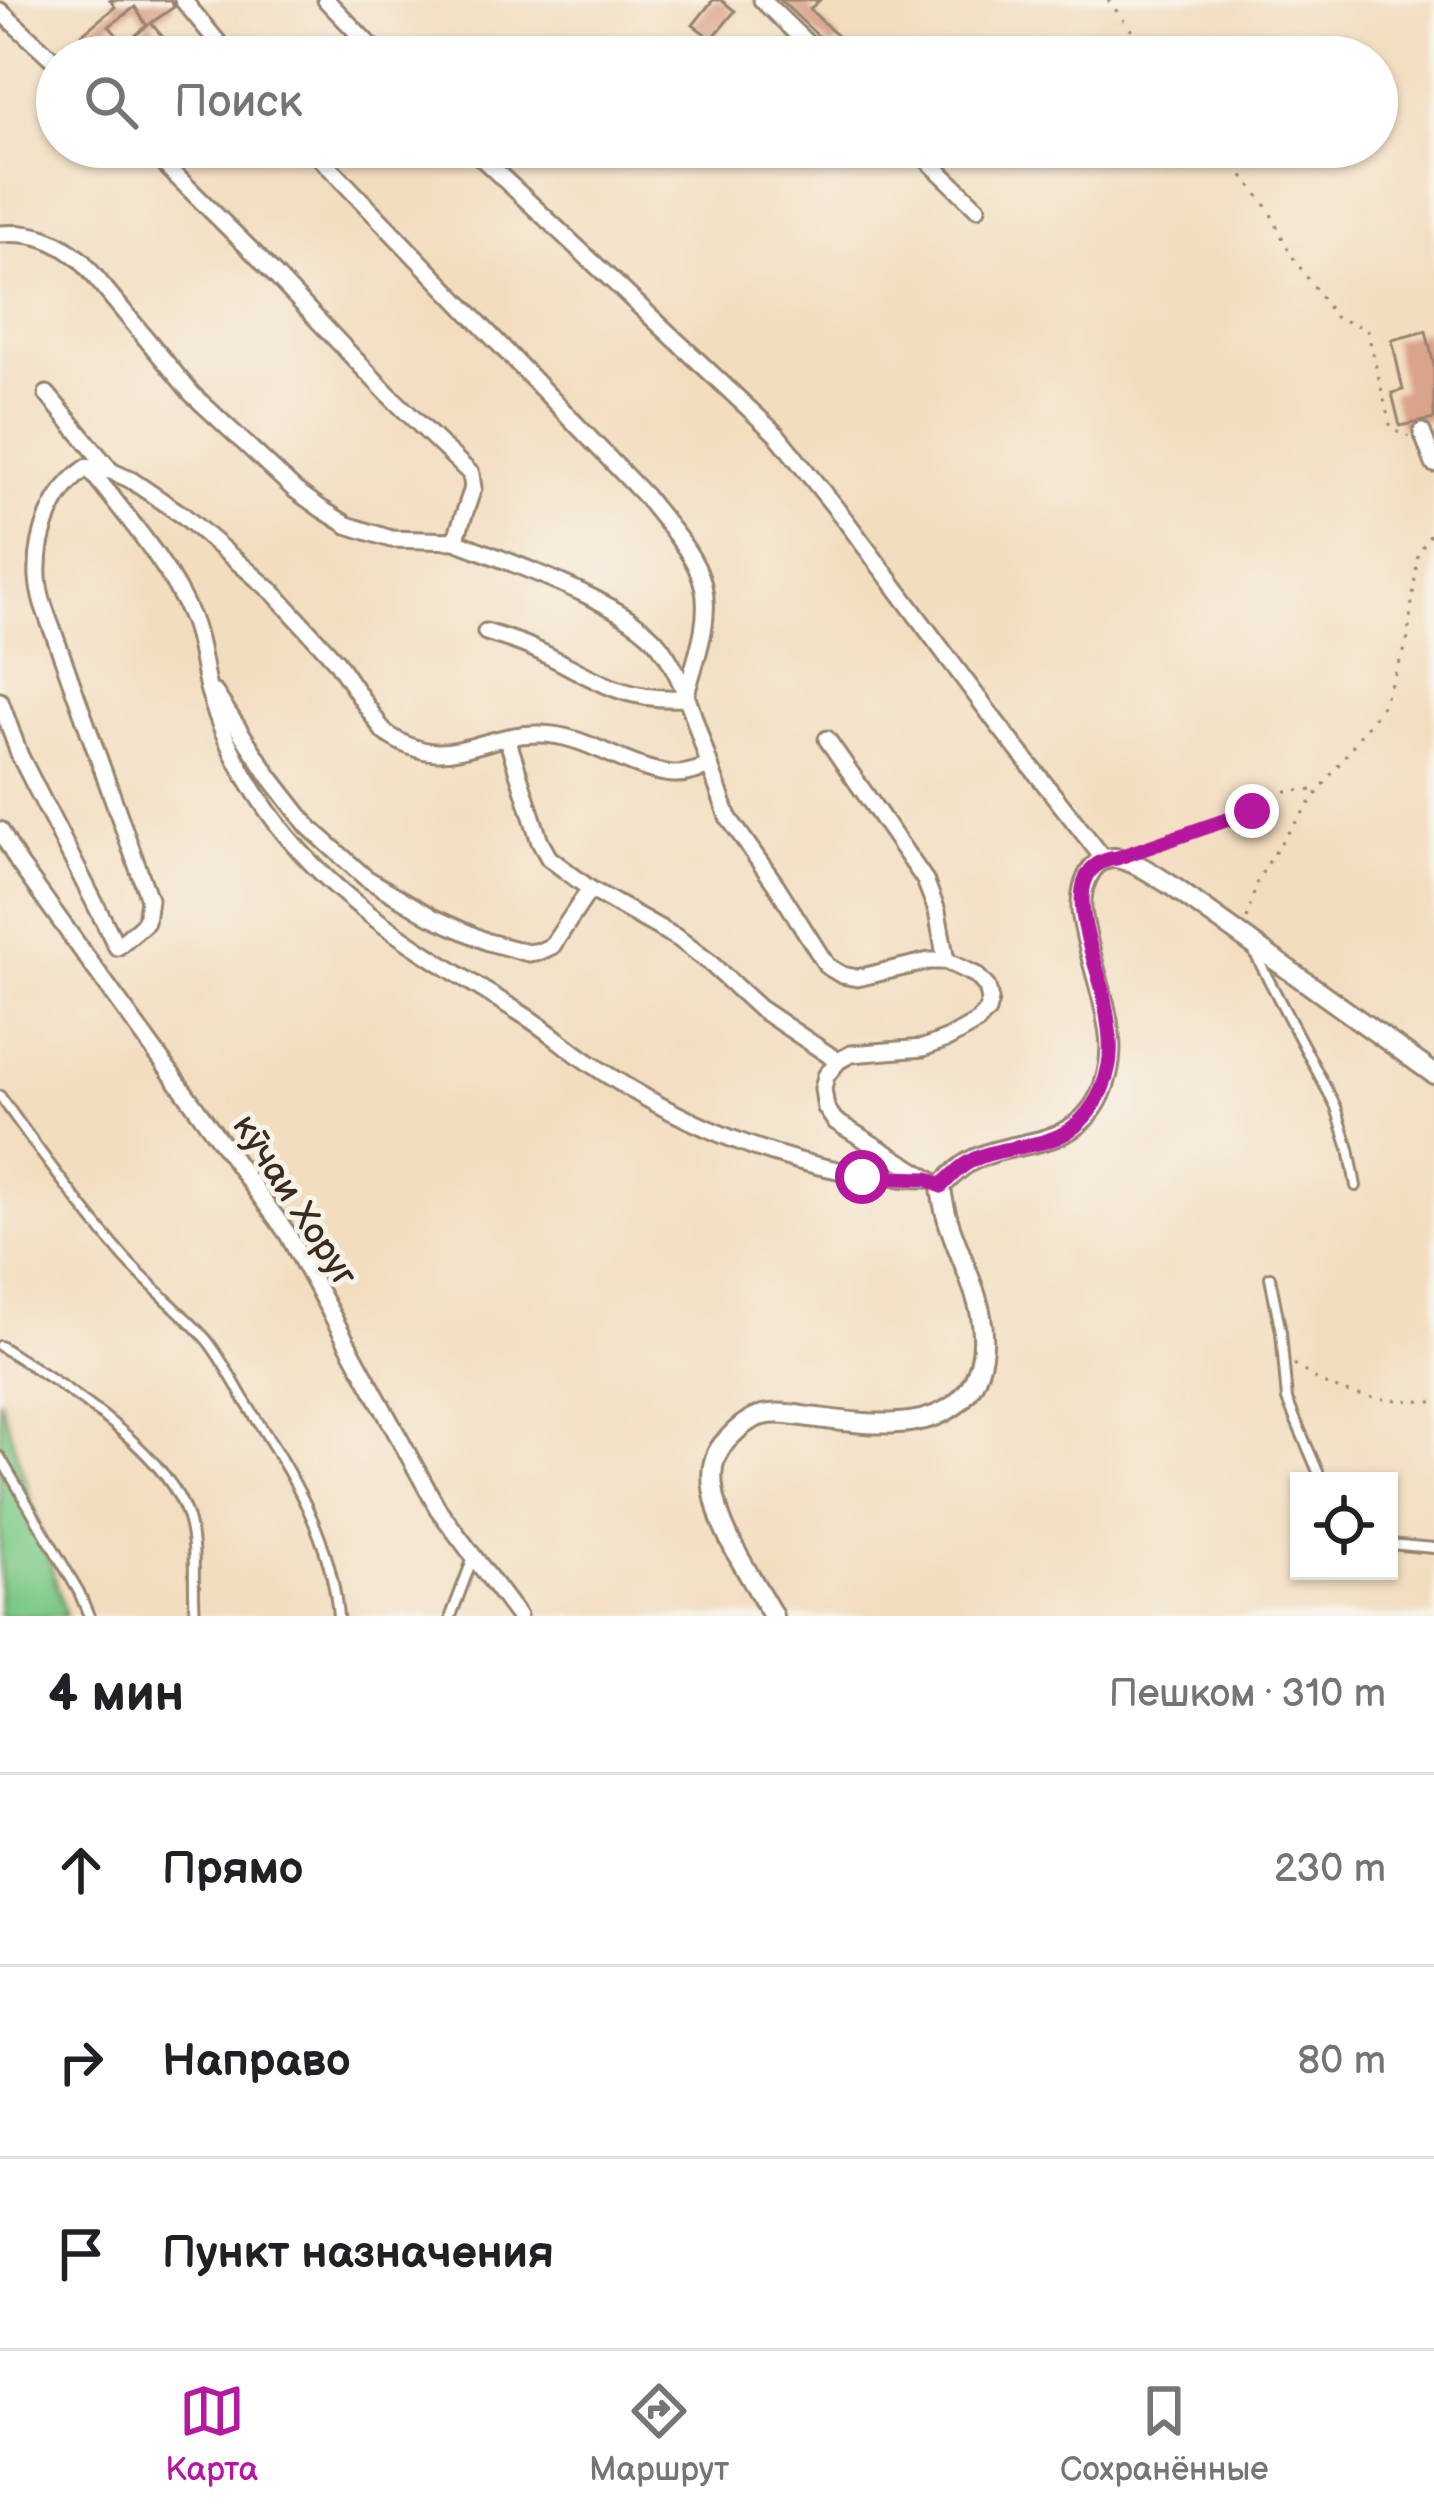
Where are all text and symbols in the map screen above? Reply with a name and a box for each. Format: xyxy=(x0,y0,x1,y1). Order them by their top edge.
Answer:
search box xyxy=(36,36,1398,168)
icon: search xyxy=(78,69,144,135)
text: Поиск xyxy=(174,75,302,130)
route end xyxy=(1225,784,1279,838)
street label: кӯчаи Хоруг xyxy=(222,1107,366,1295)
route start xyxy=(835,1150,889,1204)
map controls xyxy=(1290,1472,1398,1580)
button: locate xyxy=(1290,1472,1398,1580)
text: 4 мин xyxy=(48,1664,184,1725)
text: Пешком · 310 m xyxy=(1109,1671,1386,1718)
icon: ahead xyxy=(48,1837,114,1903)
text: Прямо xyxy=(162,1842,303,1897)
text: 230 m xyxy=(1274,1846,1386,1893)
icon: right xyxy=(48,2029,114,2095)
text: Направо xyxy=(162,2034,351,2089)
text: 80 m xyxy=(1298,2038,1386,2085)
icon: arrive xyxy=(48,2221,114,2287)
text: Пункт назначения xyxy=(162,2226,554,2281)
tab: Карта xyxy=(165,2378,258,2490)
tab: Маршрут xyxy=(589,2378,729,2490)
tab: Сохранённые xyxy=(1060,2378,1269,2490)

